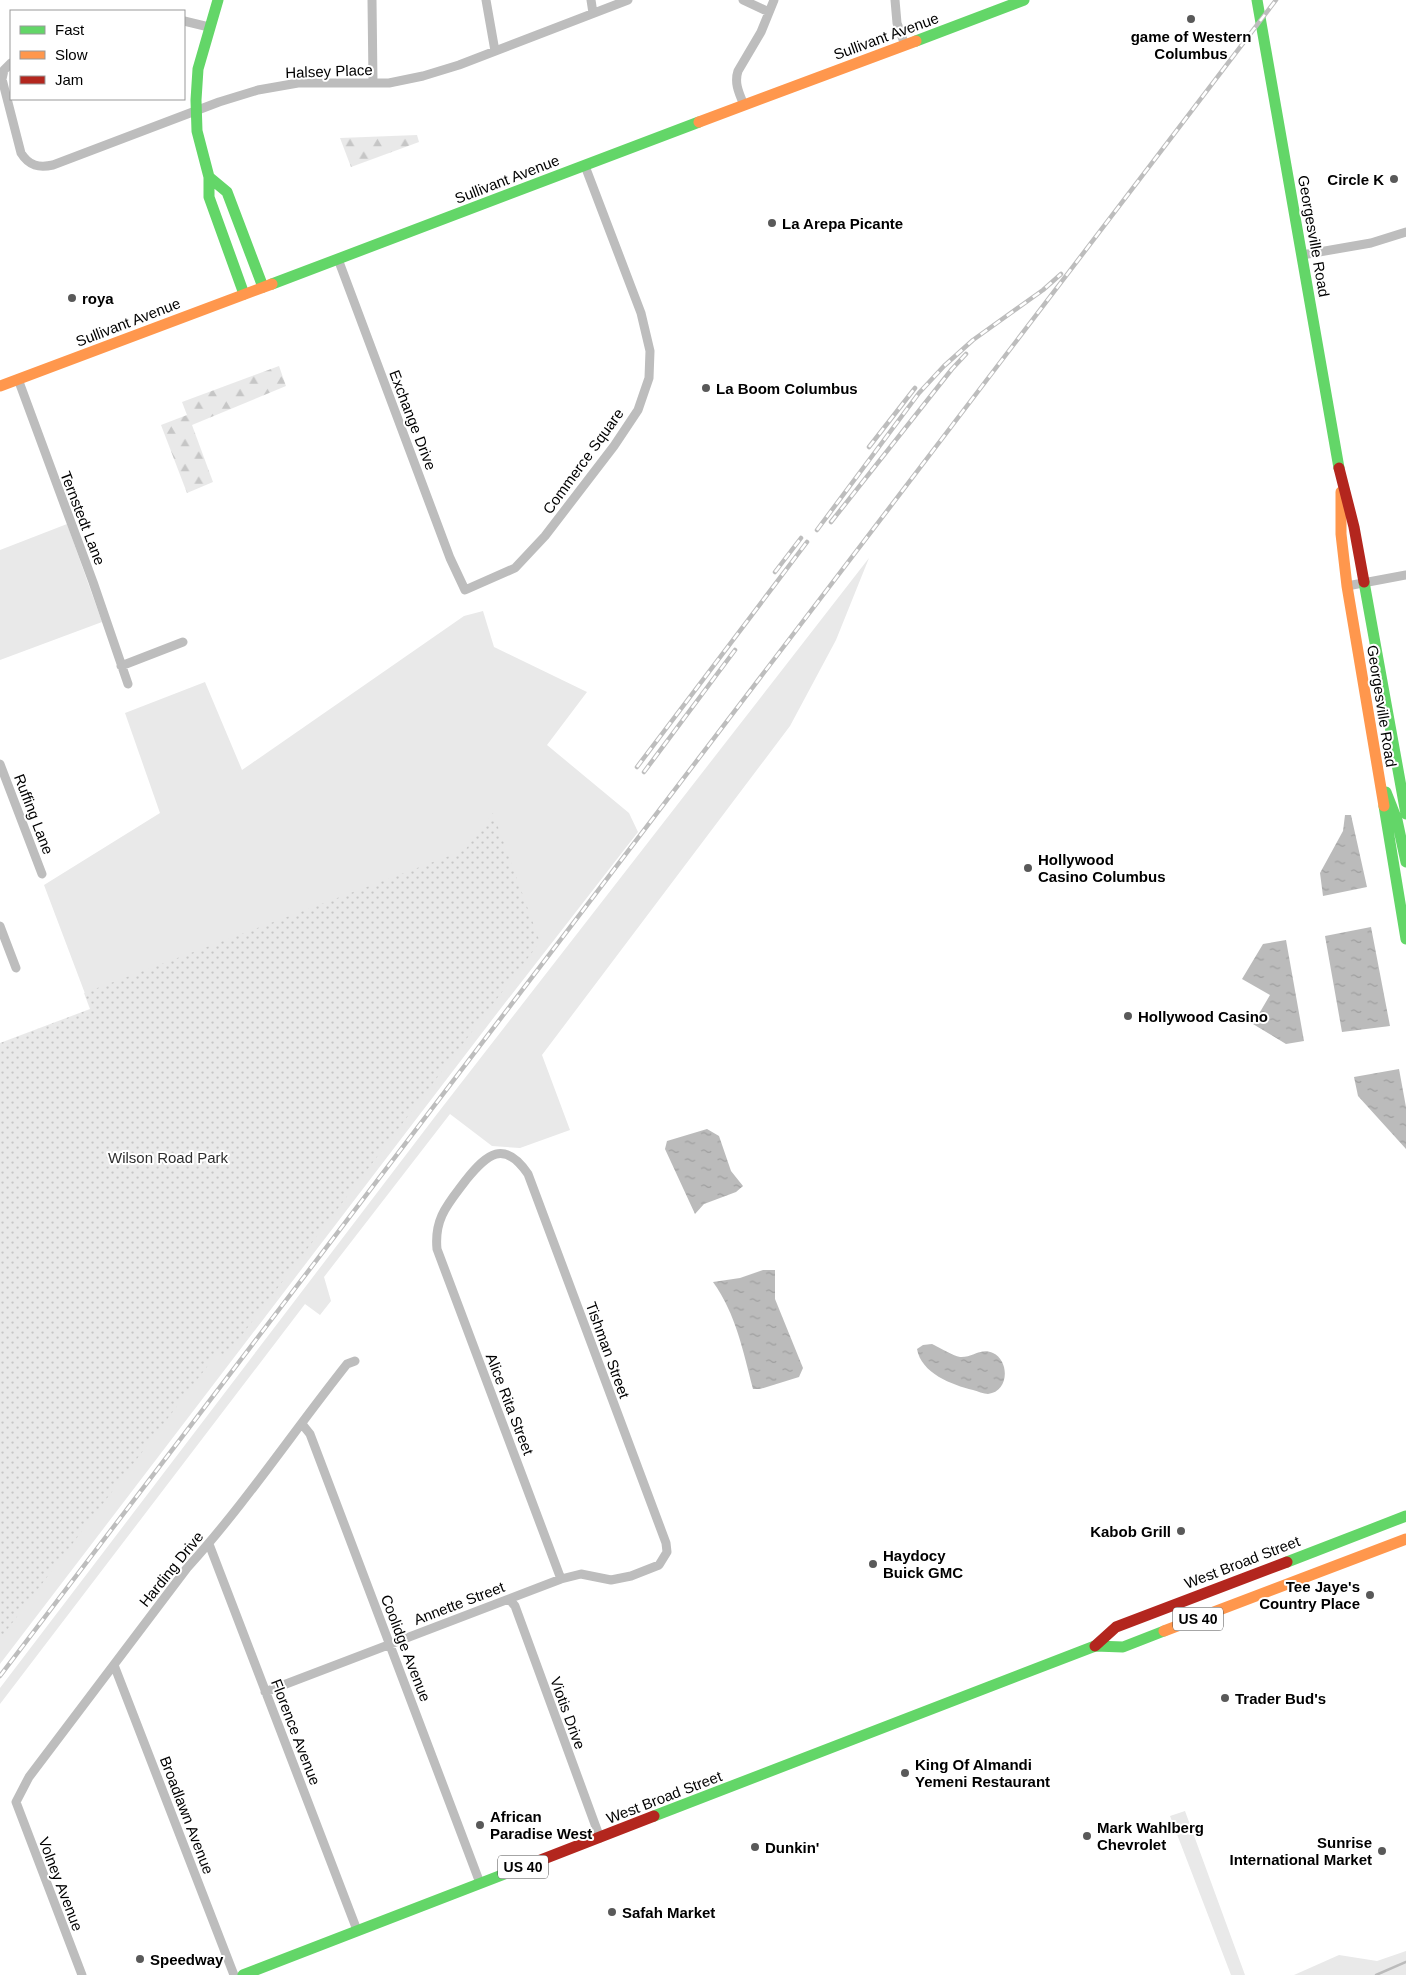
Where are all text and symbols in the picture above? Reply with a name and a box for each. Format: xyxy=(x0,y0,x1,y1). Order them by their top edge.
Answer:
street label: Sullivant Avenue xyxy=(831,9,941,63)
legend xyxy=(10,10,185,100)
marker: game of Western Columbus xyxy=(1185,13,1197,25)
text: Fast xyxy=(55,21,85,38)
place label: game of Western Columbus xyxy=(1131,28,1251,62)
text: Slow xyxy=(55,46,88,63)
street label: Halsey Place xyxy=(285,61,373,81)
text: Jam xyxy=(55,71,83,88)
street label: Sullivant Avenue xyxy=(452,151,562,207)
place label: Circle K xyxy=(1327,171,1384,188)
marker: Circle K xyxy=(1388,173,1400,185)
street label: Georgesville Road xyxy=(1295,174,1333,298)
place label: La Arepa Picante xyxy=(782,215,903,232)
marker: La Arepa Picante xyxy=(766,217,778,229)
place label: roya xyxy=(82,290,114,307)
marker: roya xyxy=(66,292,78,304)
street label: Sullivant Avenue xyxy=(73,294,183,350)
street label: Exchange Drive xyxy=(386,368,440,472)
place label: La Boom Columbus xyxy=(716,380,858,397)
marker: La Boom Columbus xyxy=(700,382,712,394)
street label: Commerce Square xyxy=(539,405,627,517)
street label: Ternstedt Lane xyxy=(57,469,109,567)
street label: Georgesville Road xyxy=(1364,644,1400,768)
street label: Ruffing Lane xyxy=(11,771,57,857)
place label: Hollywood Casino Columbus xyxy=(1038,851,1166,885)
marker: Hollywood Casino Columbus xyxy=(1022,862,1034,874)
place label: Hollywood Casino xyxy=(1138,1008,1268,1025)
marker: Hollywood Casino xyxy=(1122,1010,1134,1022)
park label: Wilson Road Park xyxy=(108,1149,229,1166)
street label: Tishman Street xyxy=(583,1300,634,1401)
street label: Alice Rita Street xyxy=(483,1351,538,1458)
place label: Kabob Grill xyxy=(1090,1523,1171,1540)
marker: Kabob Grill xyxy=(1175,1525,1187,1537)
street label: Harding Drive xyxy=(136,1528,206,1610)
street label: West Broad Street xyxy=(1182,1532,1303,1592)
place label: Haydocy Buick GMC xyxy=(883,1547,963,1581)
marker: Haydocy Buick GMC xyxy=(867,1558,879,1570)
street label: Annette Street xyxy=(411,1578,508,1628)
place label: Tee Jaye's Country Place xyxy=(1259,1578,1360,1612)
marker: Tee Jaye's Country Place xyxy=(1364,1589,1376,1601)
street label: Coolidge Avenue xyxy=(378,1592,434,1704)
road number: US 40 xyxy=(1173,1608,1223,1630)
street label: Viotis Drive xyxy=(547,1675,589,1751)
street label: Florence Avenue xyxy=(268,1677,324,1787)
place label: Trader Bud's xyxy=(1235,1690,1326,1707)
marker: Trader Bud's xyxy=(1219,1692,1231,1704)
street label: Broadlawn Avenue xyxy=(157,1754,217,1876)
place label: King Of Almandi Yemeni Restaurant xyxy=(915,1756,1050,1790)
street label: West Broad Street xyxy=(604,1767,725,1827)
marker: King Of Almandi Yemeni Restaurant xyxy=(899,1767,911,1779)
place label: African Paradise West xyxy=(490,1808,592,1842)
marker: African Paradise West xyxy=(474,1819,486,1831)
place label: Mark Wahlberg Chevrolet xyxy=(1097,1819,1204,1853)
marker: Mark Wahlberg Chevrolet xyxy=(1081,1830,1093,1842)
place label: Sunrise International Market xyxy=(1229,1834,1372,1868)
street label: Volney Avenue xyxy=(35,1835,87,1933)
place label: Dunkin' xyxy=(765,1839,819,1856)
marker: Dunkin' xyxy=(749,1841,761,1853)
marker: Sunrise International Market xyxy=(1376,1845,1388,1857)
road number: US 40 xyxy=(498,1855,548,1878)
place label: Safah Market xyxy=(622,1904,715,1921)
marker: Safah Market xyxy=(606,1906,618,1918)
place label: Speedway xyxy=(150,1951,224,1968)
marker: Speedway xyxy=(134,1953,146,1965)

